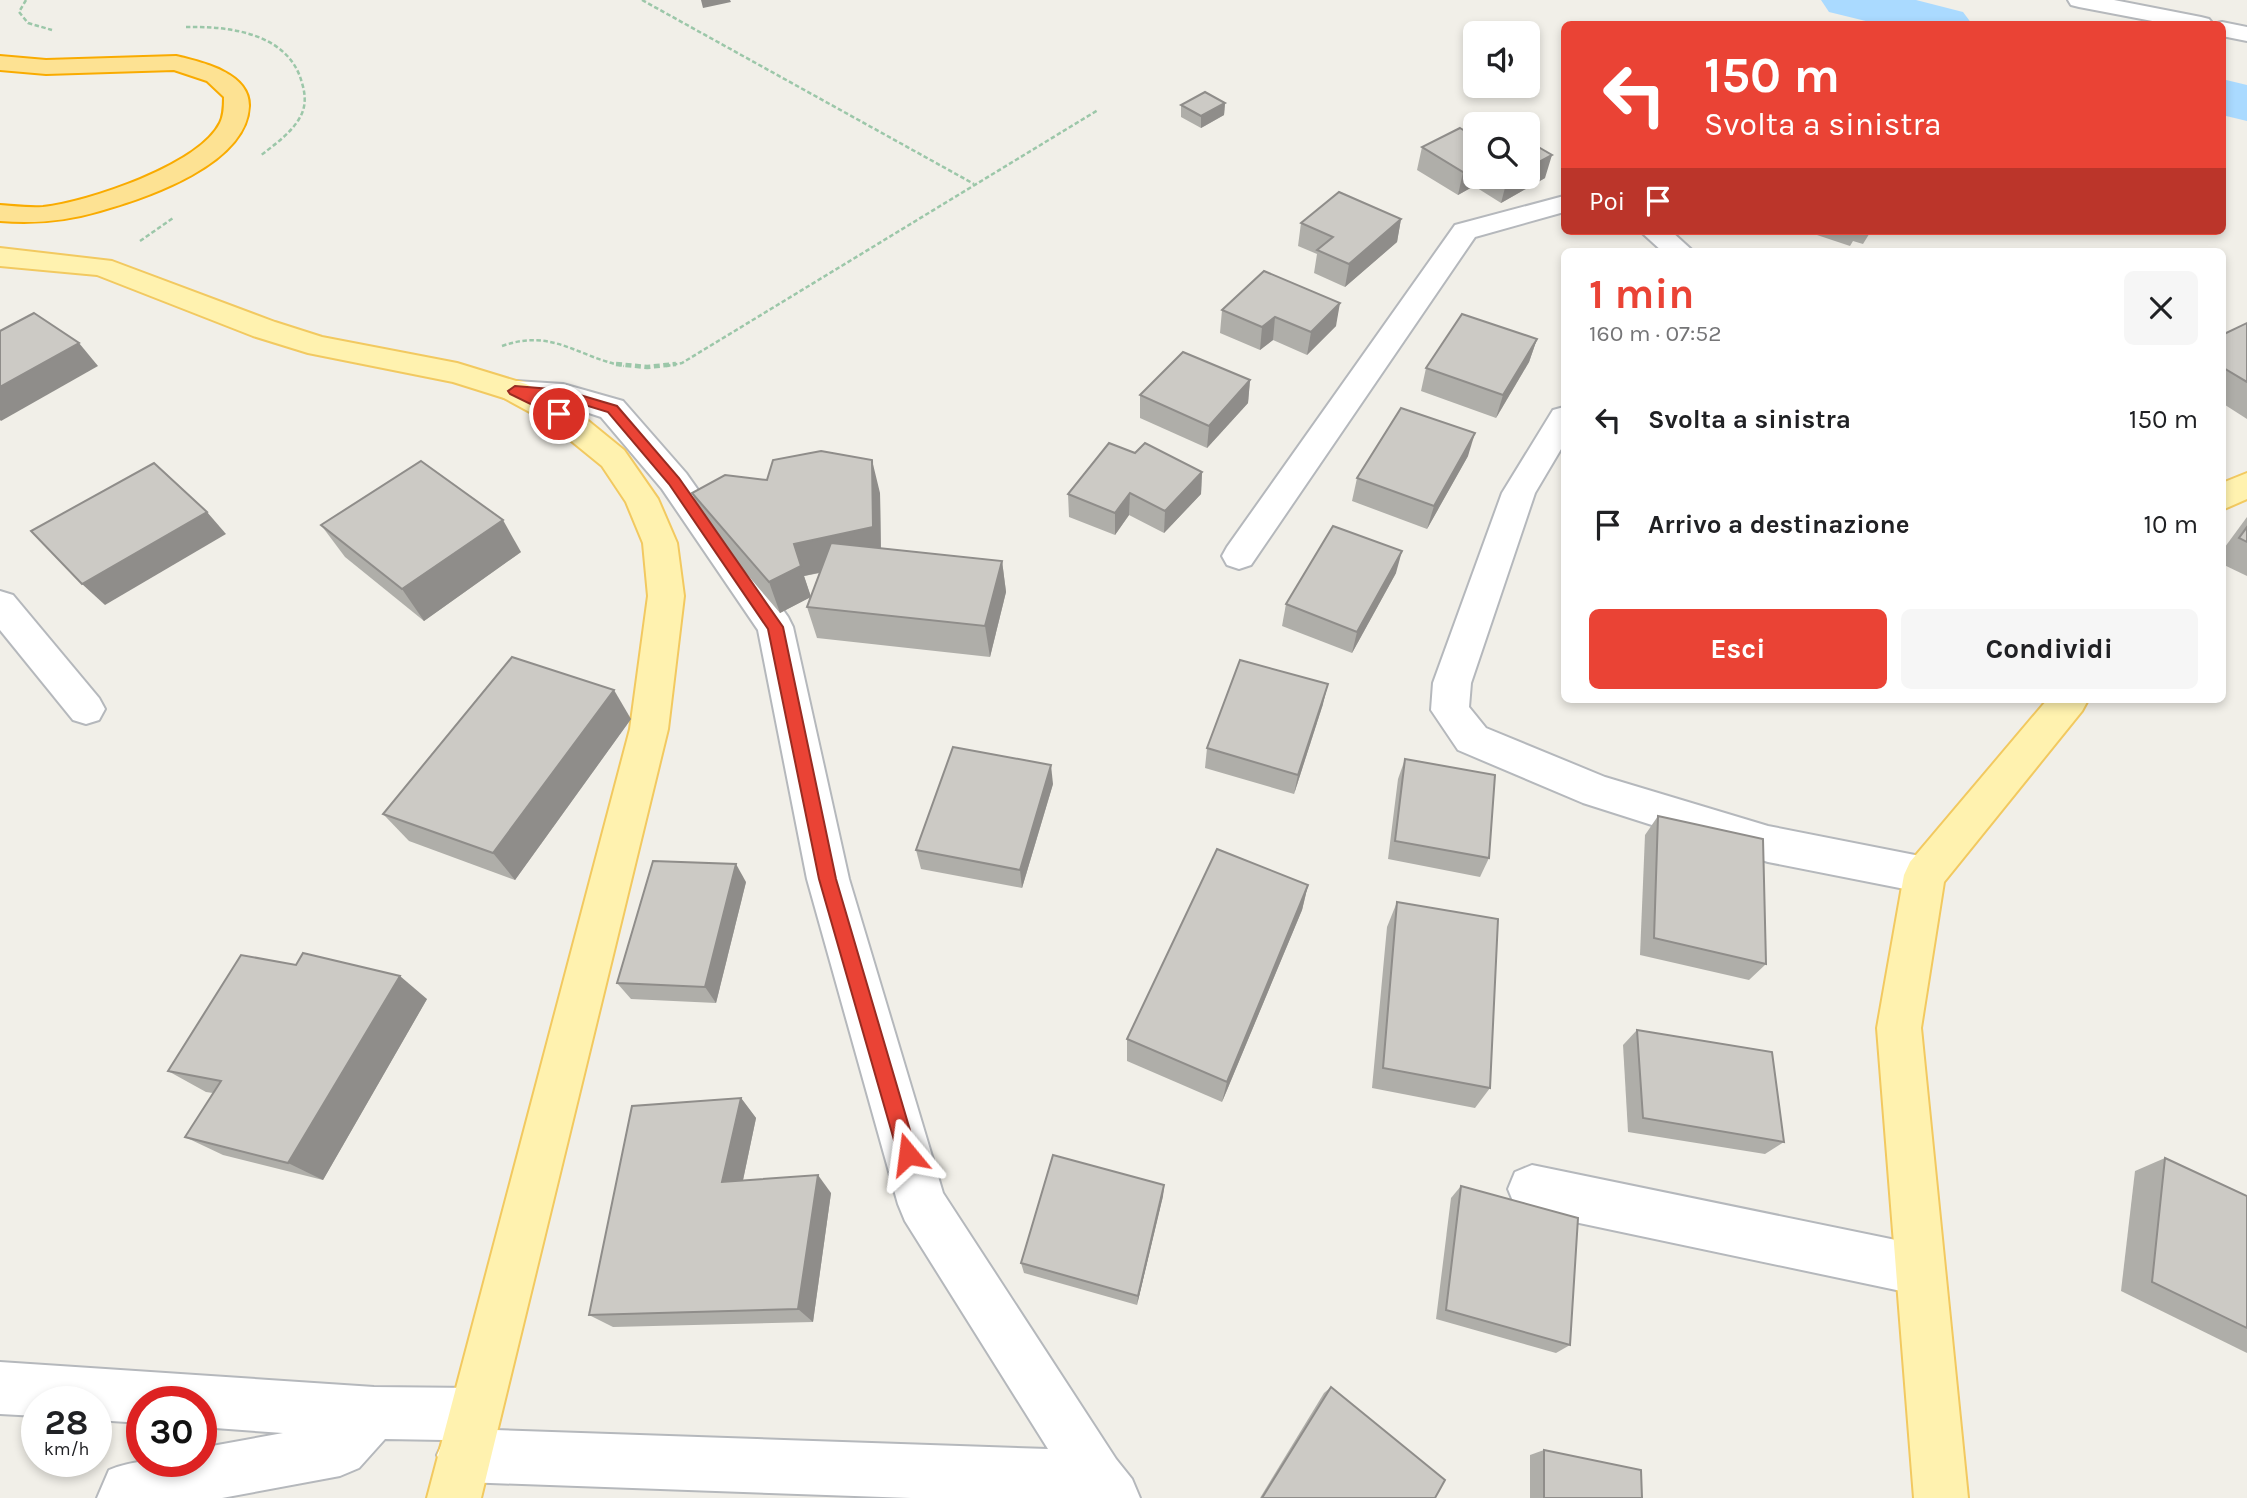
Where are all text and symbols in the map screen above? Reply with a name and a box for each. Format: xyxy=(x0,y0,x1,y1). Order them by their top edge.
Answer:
map controls xyxy=(1463,21,1540,189)
button: sound xyxy=(1463,21,1540,98)
text: 150 m xyxy=(1704,47,1840,104)
icon: left xyxy=(1589,49,1680,140)
text: Svolta a sinistra xyxy=(1704,106,1942,143)
button: search xyxy=(1463,112,1540,189)
icon: arrive xyxy=(1639,182,1677,220)
text: Poi xyxy=(1589,186,1625,217)
text: 1 min xyxy=(1589,269,1694,319)
button: close xyxy=(2124,271,2198,345)
text: 160 m · 07:52 xyxy=(1589,320,1722,347)
pin xyxy=(529,384,589,444)
icon: arrive xyxy=(540,395,578,433)
icon: left xyxy=(1589,401,1627,439)
text: Svolta a sinistra xyxy=(1648,404,1851,435)
text: 150 m xyxy=(2129,404,2198,435)
icon: arrive xyxy=(1589,506,1627,544)
text: Arrivo a destinazione xyxy=(1648,509,1910,540)
text: 10 m xyxy=(2143,509,2198,540)
button: Esci xyxy=(1589,609,1887,689)
button: Condividi xyxy=(1901,609,2198,689)
position arrow xyxy=(871,1117,945,1191)
speed limit sign: 30 xyxy=(126,1386,217,1477)
text: 28 xyxy=(45,1402,88,1443)
text: km/h xyxy=(44,1438,89,1460)

